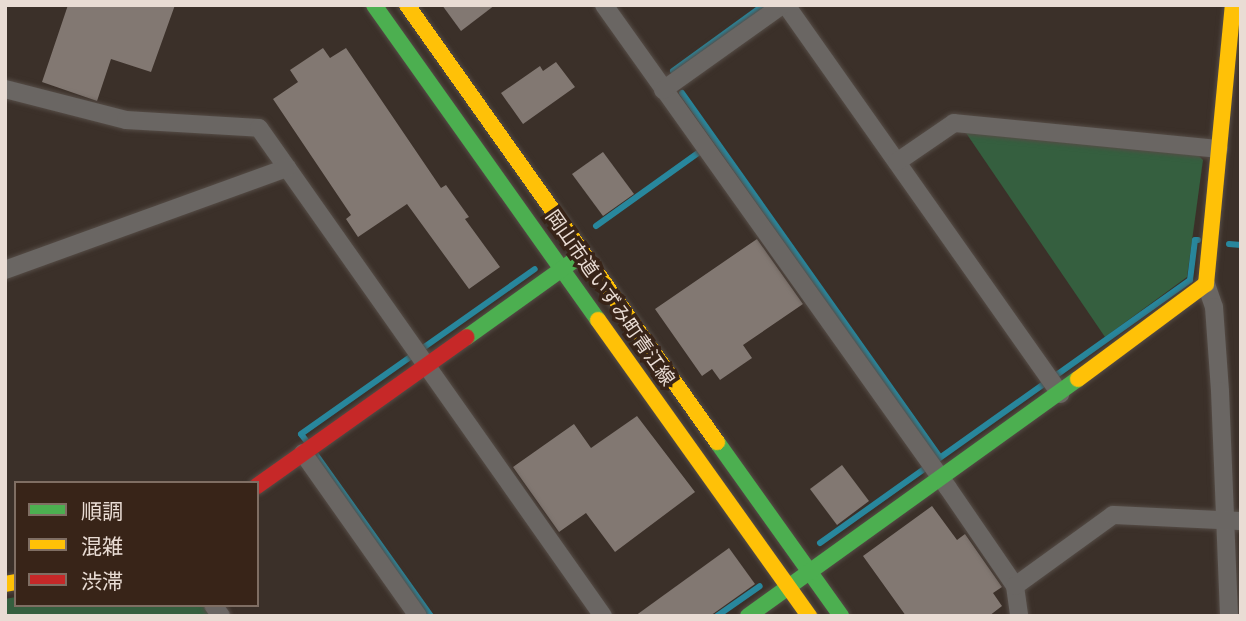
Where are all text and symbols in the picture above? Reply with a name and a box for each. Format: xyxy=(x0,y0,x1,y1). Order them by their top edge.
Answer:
street label: 岡山市道いずみ町青江線 xyxy=(541,206,679,390)
legend xyxy=(14,481,259,607)
text: 順調 xyxy=(81,499,123,524)
text: 混雑 xyxy=(81,534,123,559)
text: 渋滞 xyxy=(81,569,123,594)

